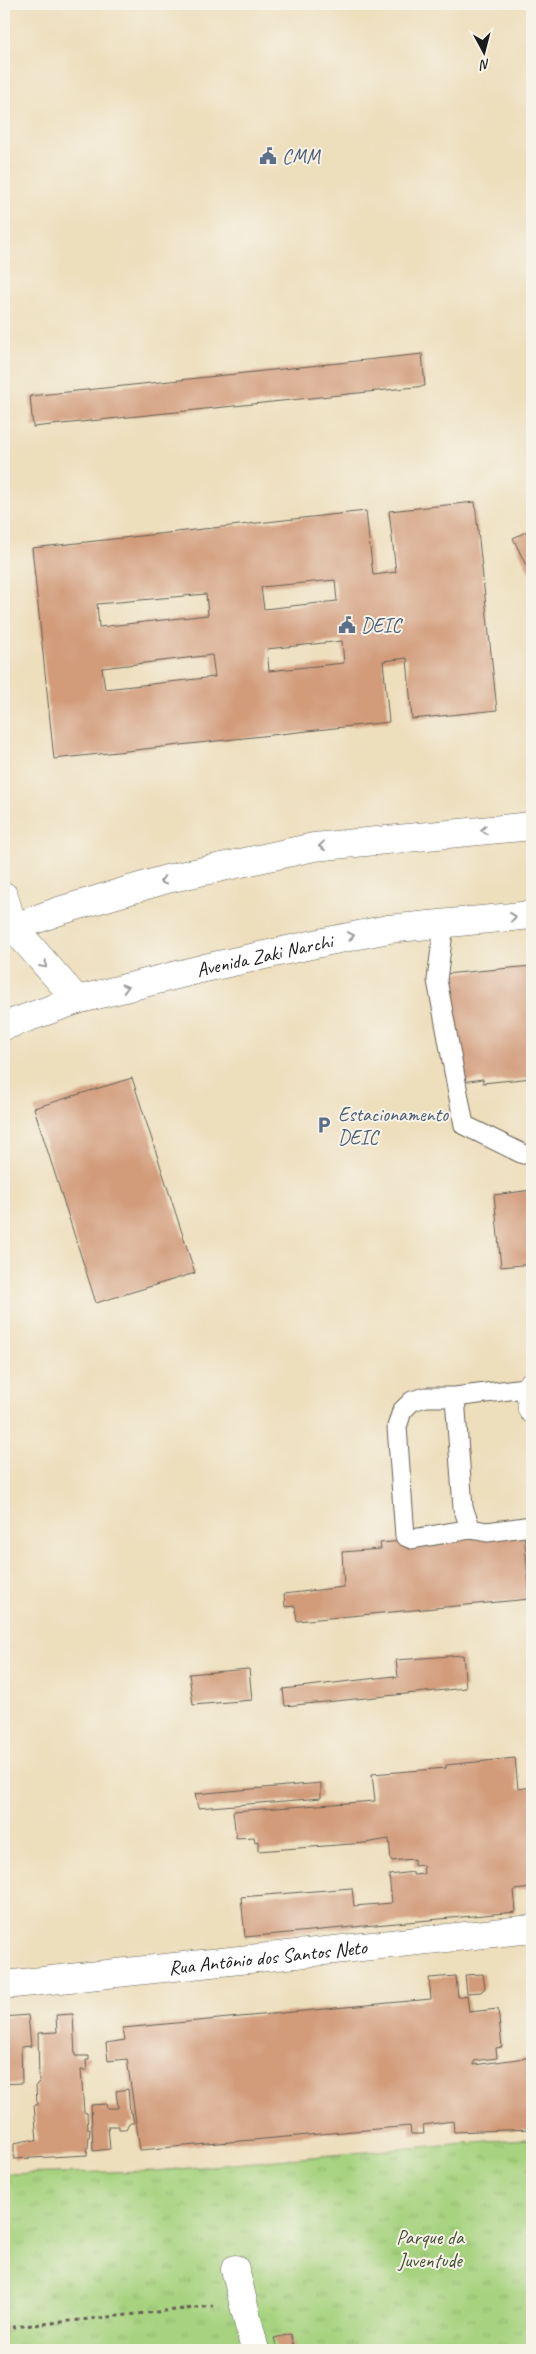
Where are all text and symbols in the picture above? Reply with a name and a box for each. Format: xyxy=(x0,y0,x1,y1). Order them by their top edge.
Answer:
north arrow xyxy=(458,28,508,78)
text: N xyxy=(478,55,491,74)
place label: CMM xyxy=(282,144,322,169)
public building icon: CMM xyxy=(258,146,278,166)
place label: DEIC xyxy=(361,613,403,638)
public building icon: DEIC xyxy=(337,615,357,635)
one-way arrow xyxy=(479,825,487,836)
one-way arrow xyxy=(318,840,326,851)
one-way arrow xyxy=(160,875,168,885)
one-way arrow xyxy=(509,912,517,923)
street label: Avenida Zaki Narchi xyxy=(194,928,337,983)
one-way arrow xyxy=(347,932,356,942)
one-way arrow xyxy=(39,959,48,968)
one-way arrow xyxy=(120,983,129,994)
place label: Estacionamento DEIC xyxy=(338,1102,449,1150)
parking icon: Estacionamento DEIC xyxy=(314,1115,334,1135)
street label: Rua Antônio dos Santos Neto xyxy=(167,1935,369,1980)
park label: Parque da Juventude xyxy=(396,2225,465,2273)

